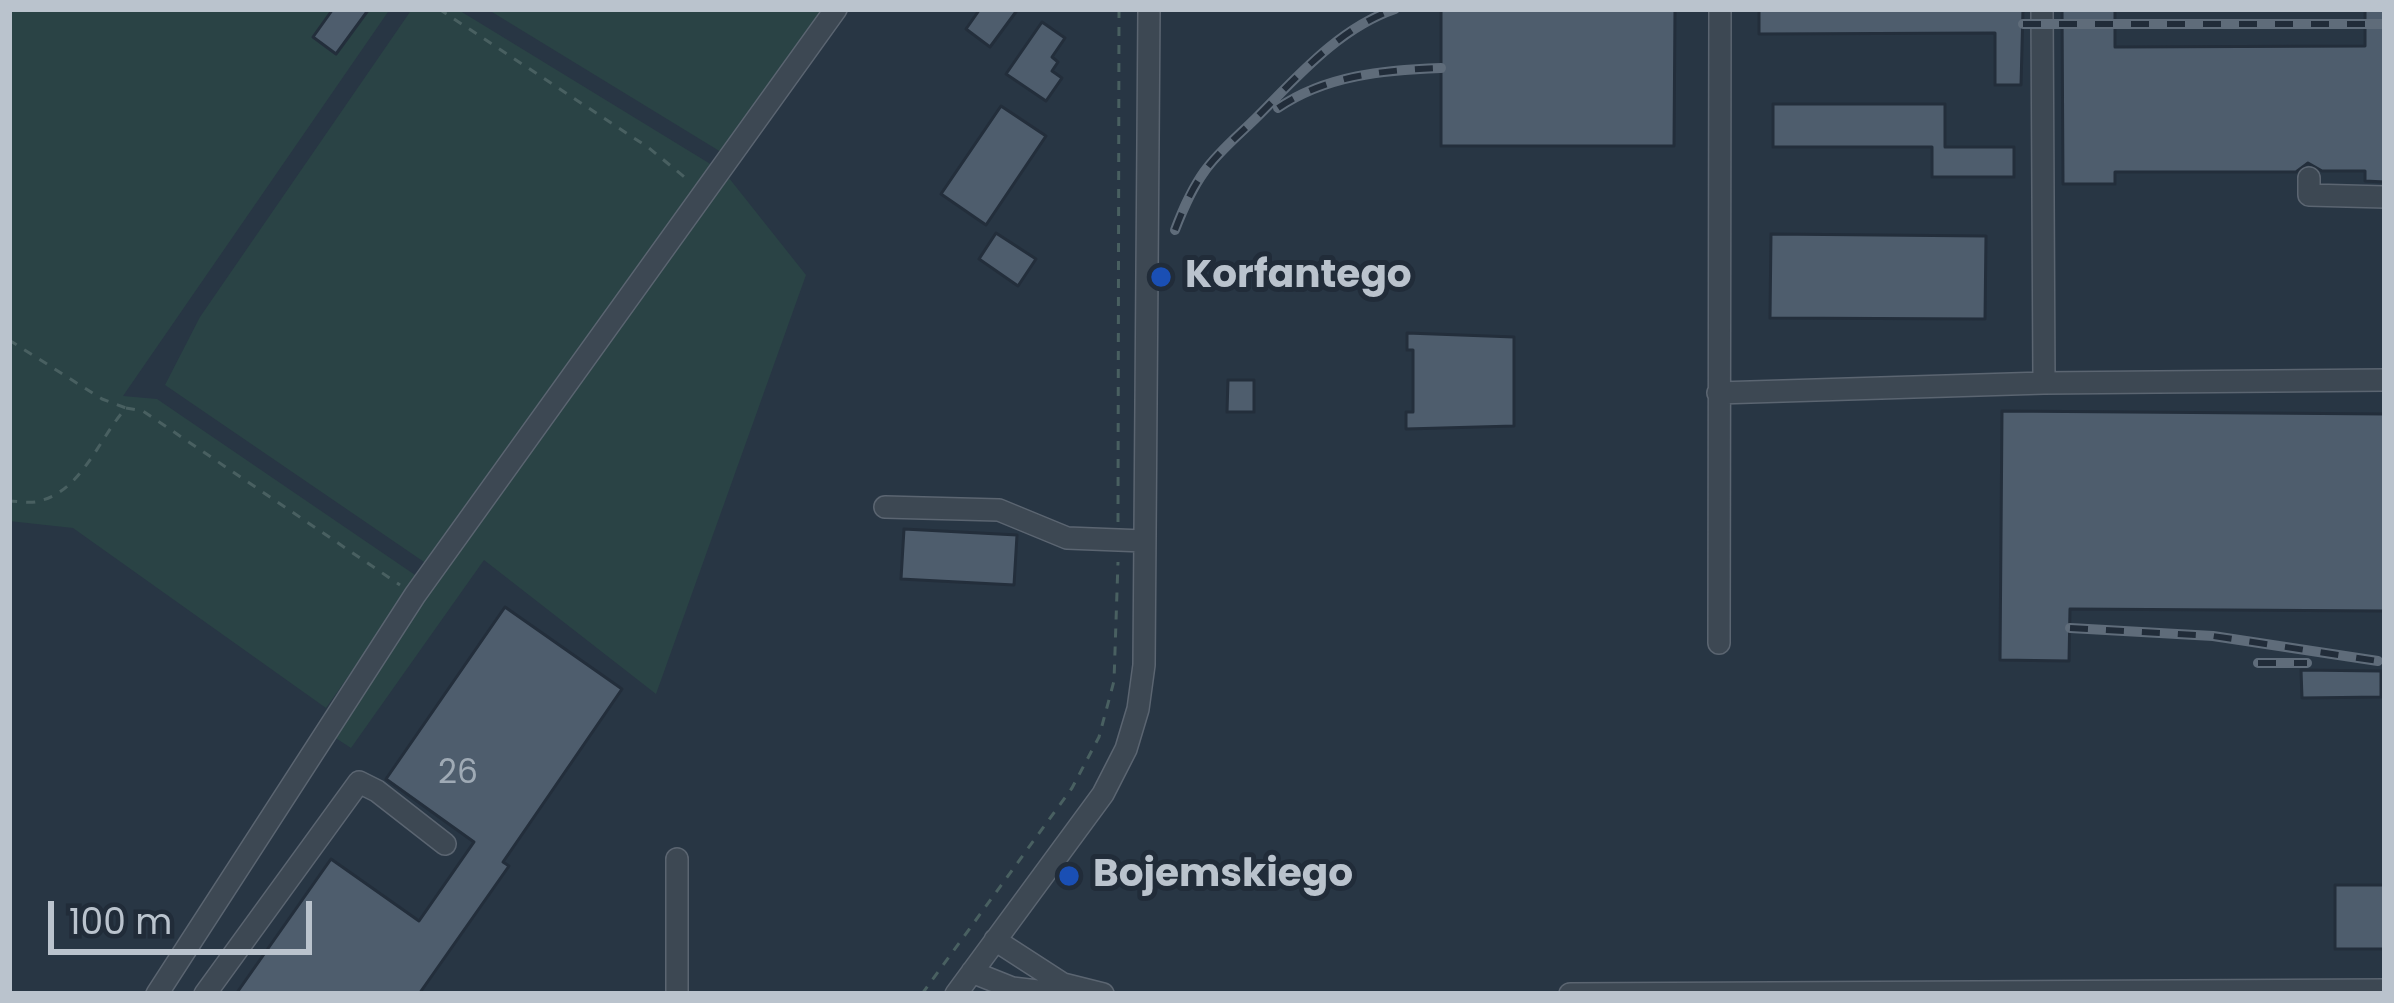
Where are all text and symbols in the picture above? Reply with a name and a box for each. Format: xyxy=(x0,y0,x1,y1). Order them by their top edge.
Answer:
place label: Korfantego xyxy=(1185,254,1412,300)
marker: Korfantego xyxy=(1148,264,1174,290)
house number: 26 xyxy=(438,755,478,795)
place label: Bojemskiego xyxy=(1093,853,1353,899)
marker: Bojemskiego xyxy=(1056,863,1082,889)
scale bar xyxy=(54,877,318,951)
text: 100 m xyxy=(69,896,172,947)

